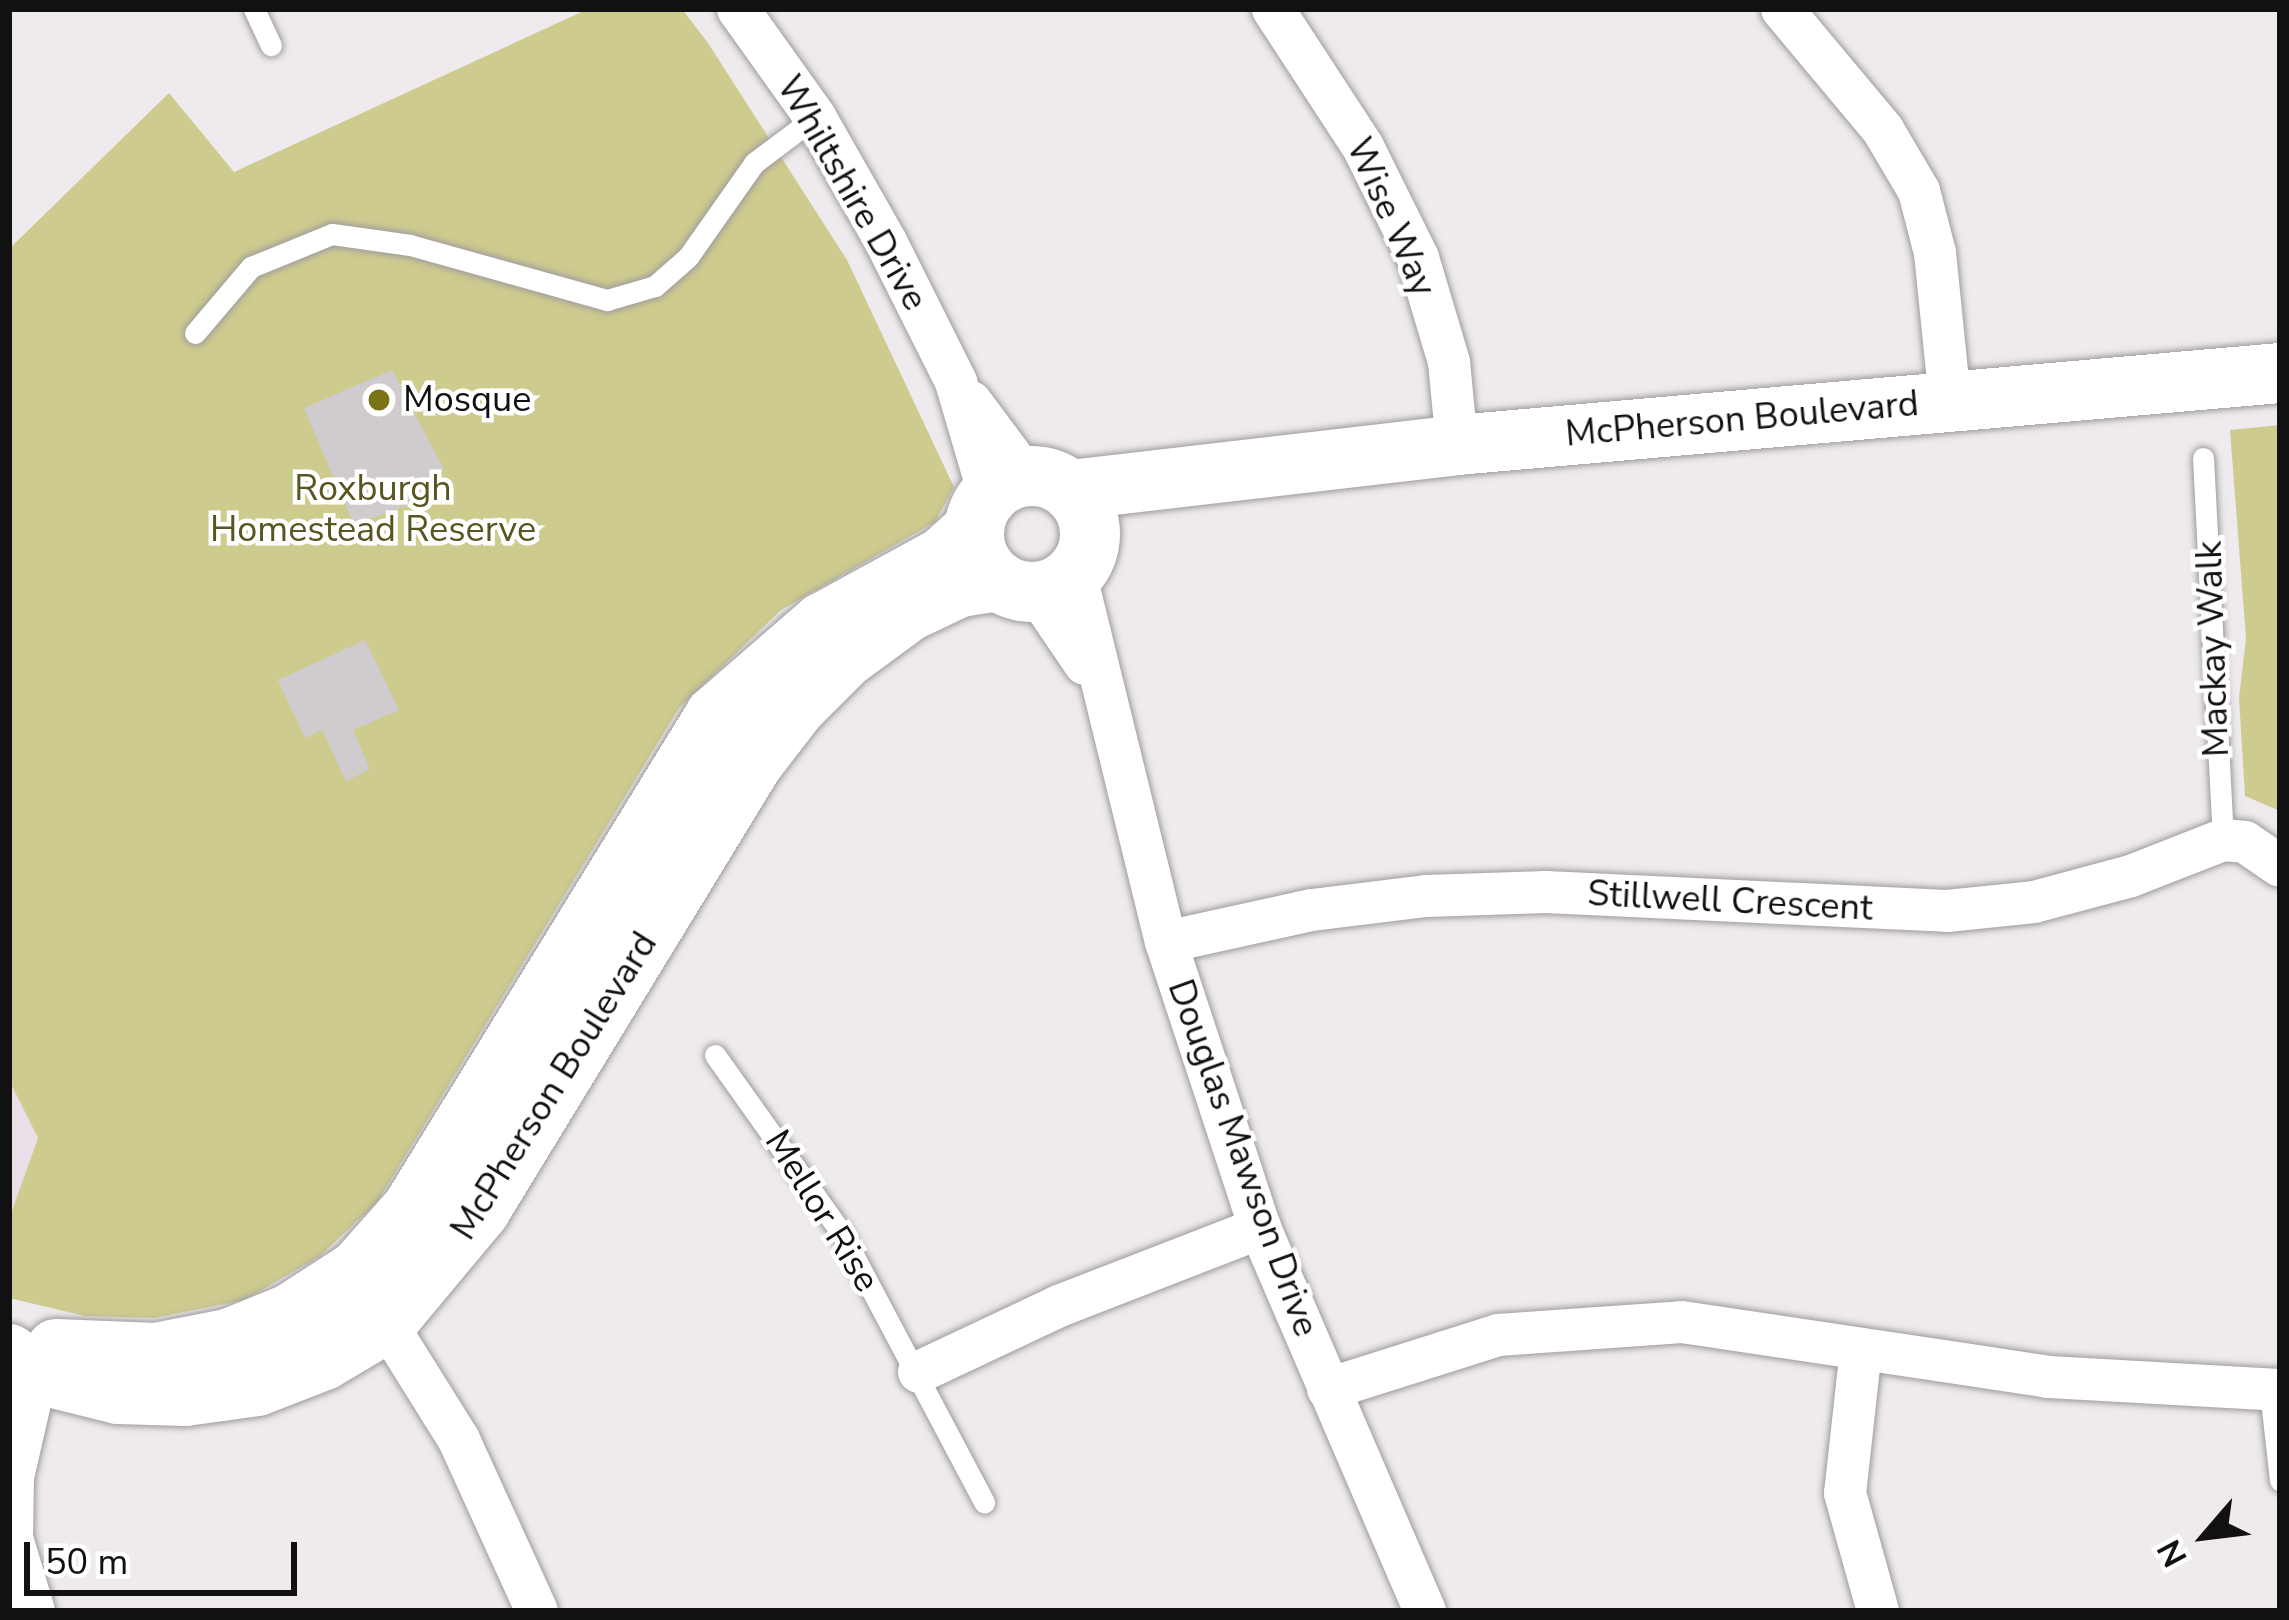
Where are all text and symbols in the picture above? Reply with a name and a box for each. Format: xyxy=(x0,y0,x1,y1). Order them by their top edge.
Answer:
street label: Whiltshire Drive xyxy=(767,68,937,318)
street label: Wise Way xyxy=(1337,131,1445,303)
place label: Mosque xyxy=(403,378,531,422)
street label: McPherson Boulevard xyxy=(1564,382,1920,456)
marker: Mosque xyxy=(366,387,392,413)
park label: Roxburgh Homestead Reserve xyxy=(210,466,536,551)
street label: Mackay Walk xyxy=(2188,540,2238,758)
street label: Stillwell Crescent xyxy=(1586,872,1874,930)
street label: McPherson Boulevard xyxy=(442,924,666,1248)
street label: Douglas Mawson Drive xyxy=(1158,974,1328,1342)
street label: Mellor Rise xyxy=(755,1122,889,1300)
north arrow xyxy=(2145,1476,2265,1596)
scale bar xyxy=(30,1518,303,1592)
text: N xyxy=(2147,1532,2198,1575)
text: 50 m xyxy=(45,1538,128,1587)

